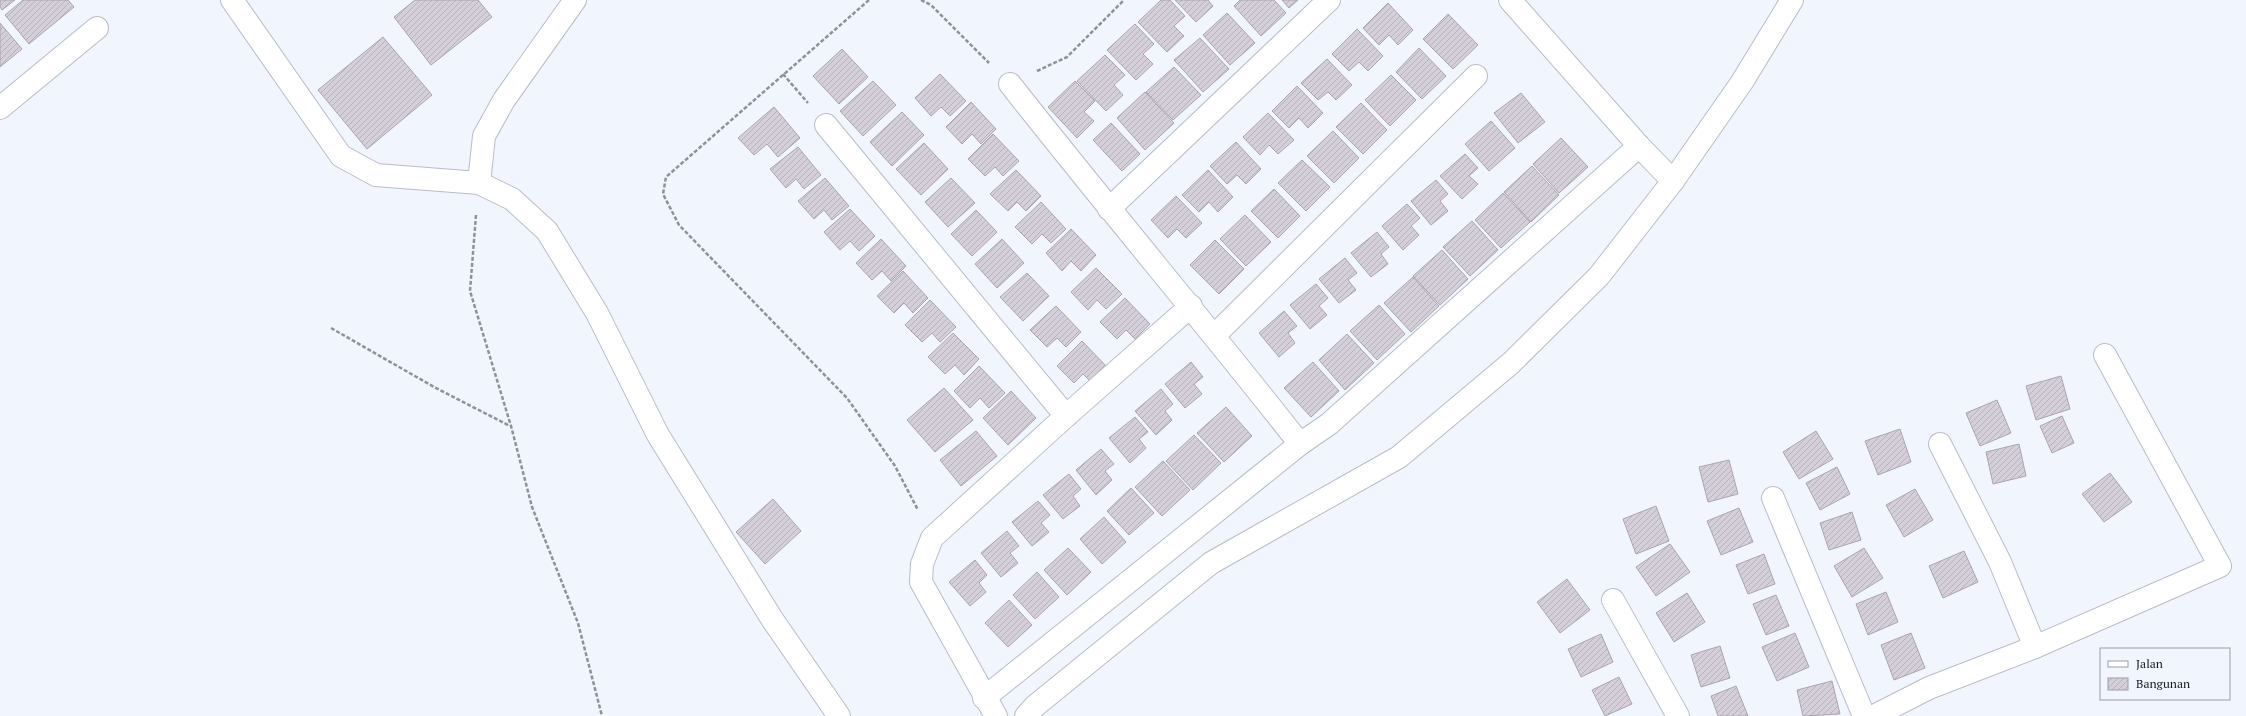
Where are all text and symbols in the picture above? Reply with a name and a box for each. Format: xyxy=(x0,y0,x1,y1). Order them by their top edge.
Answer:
legend xyxy=(2100,648,2230,700)
text: Jalan xyxy=(2136,656,2163,671)
text: Bangunan xyxy=(2136,676,2190,691)

